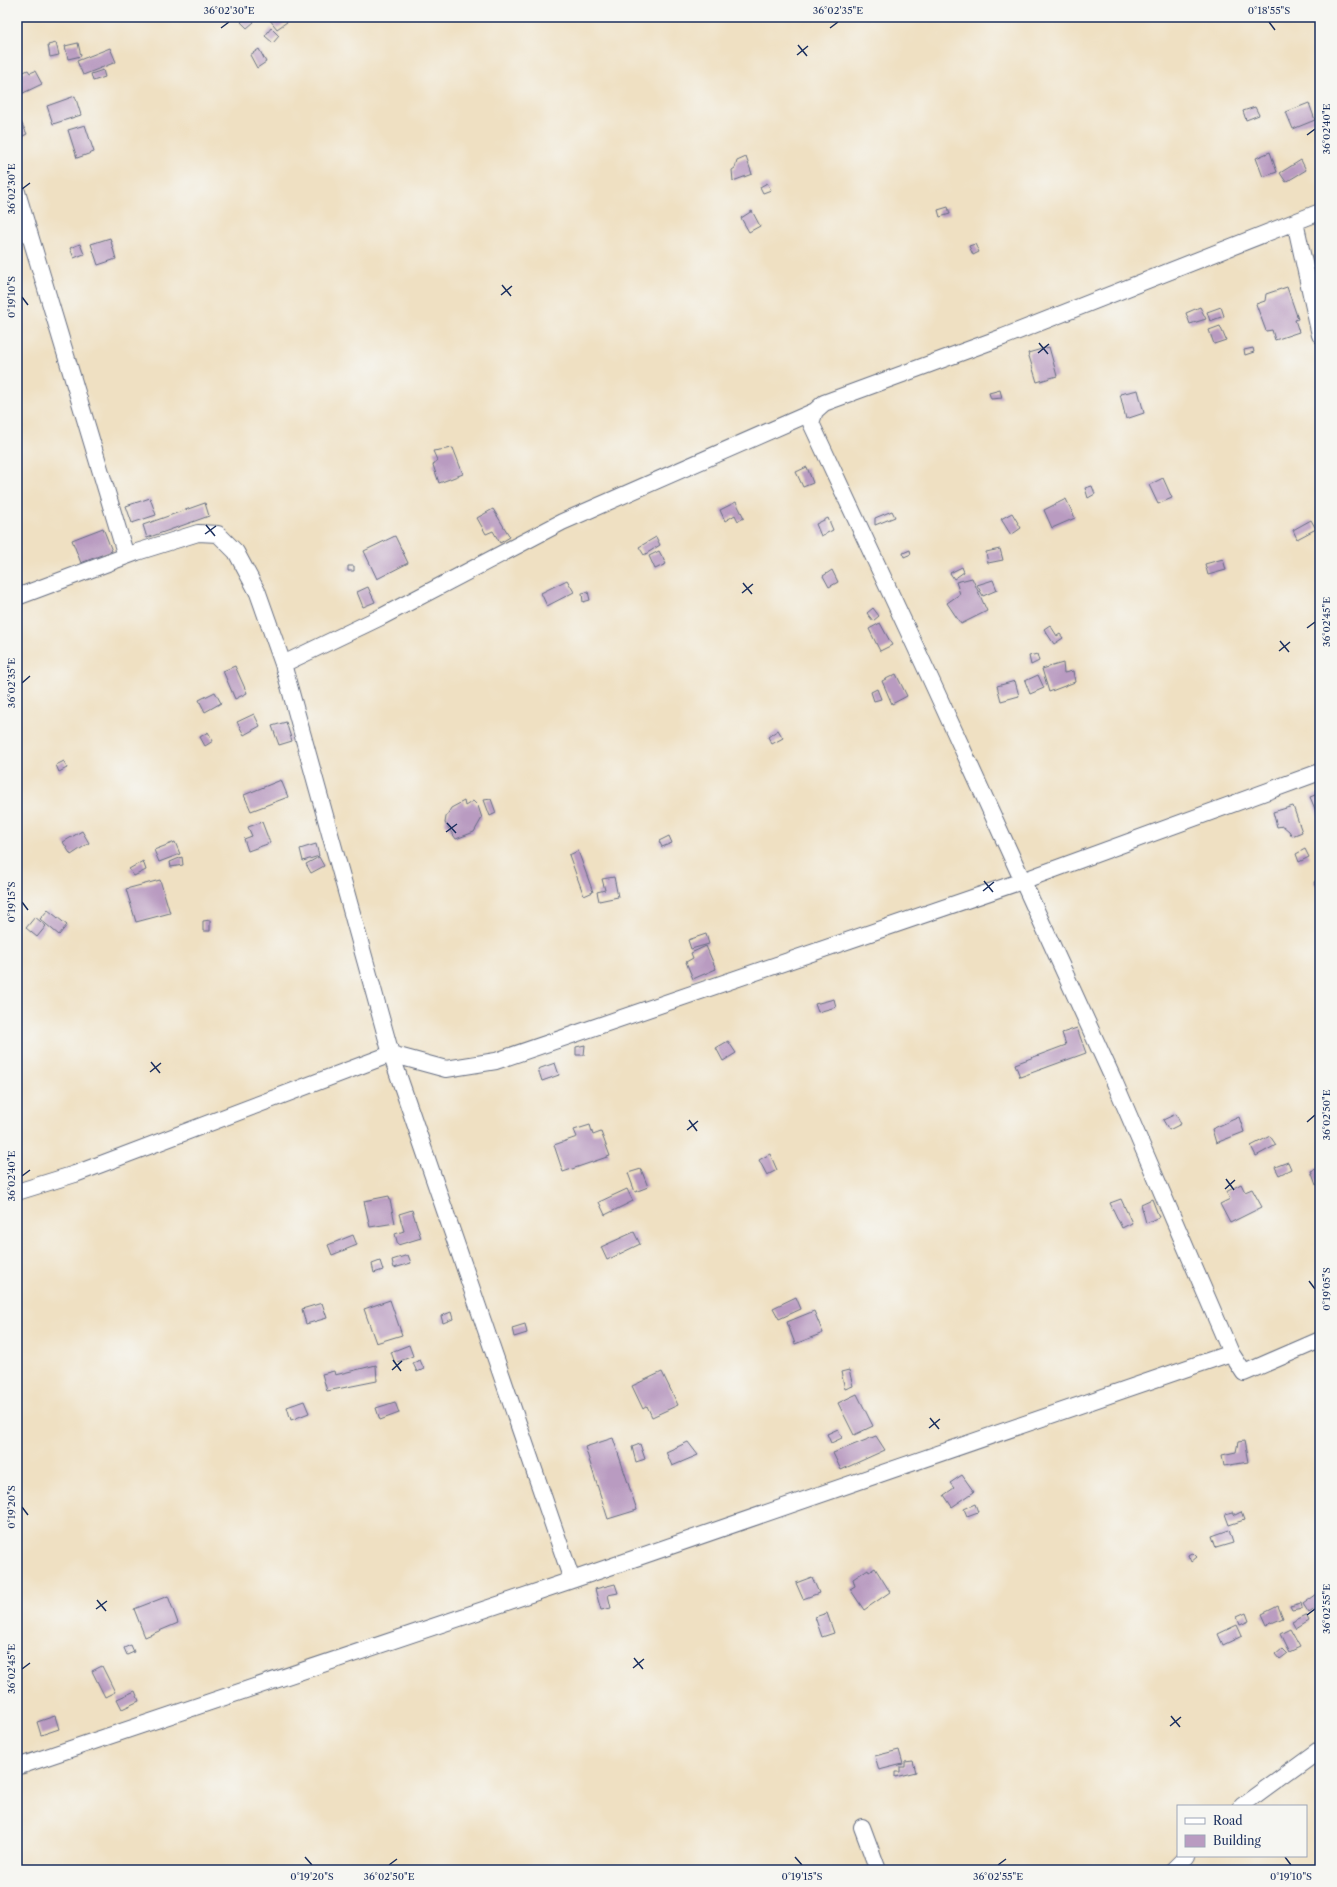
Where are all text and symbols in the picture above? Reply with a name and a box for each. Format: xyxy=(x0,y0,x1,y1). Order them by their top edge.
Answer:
text: 36°02'30"E xyxy=(203,4,255,17)
text: 36°02'35"E xyxy=(813,4,863,17)
text: 0°18'55"S xyxy=(1248,4,1290,17)
text: 36°02'40"E xyxy=(1320,103,1333,154)
text: 36°02'30"E xyxy=(5,163,18,215)
text: 0°19'10"S xyxy=(5,276,18,318)
text: 36°02'45"E xyxy=(1320,597,1333,647)
text: 36°02'35"E xyxy=(5,658,18,708)
text: 0°19'15"S xyxy=(5,881,18,923)
text: 36°02'50"E xyxy=(1320,1089,1333,1141)
text: 36°02'40"E xyxy=(5,1150,18,1201)
text: 0°19'05"S xyxy=(1320,1267,1333,1311)
text: 0°19'20"S xyxy=(5,1485,18,1529)
text: 36°02'55"E xyxy=(1320,1584,1333,1634)
text: 36°02'45"E xyxy=(5,1644,18,1694)
legend xyxy=(1177,1805,1307,1857)
text: Road xyxy=(1213,1813,1243,1828)
text: Building xyxy=(1213,1833,1261,1848)
text: 0°19'20"S xyxy=(290,1870,334,1883)
text: 36°02'50"E xyxy=(363,1870,415,1883)
text: 0°19'15"S xyxy=(781,1870,823,1883)
text: 36°02'55"E xyxy=(973,1870,1023,1883)
text: 0°19'10"S xyxy=(1270,1870,1312,1883)

